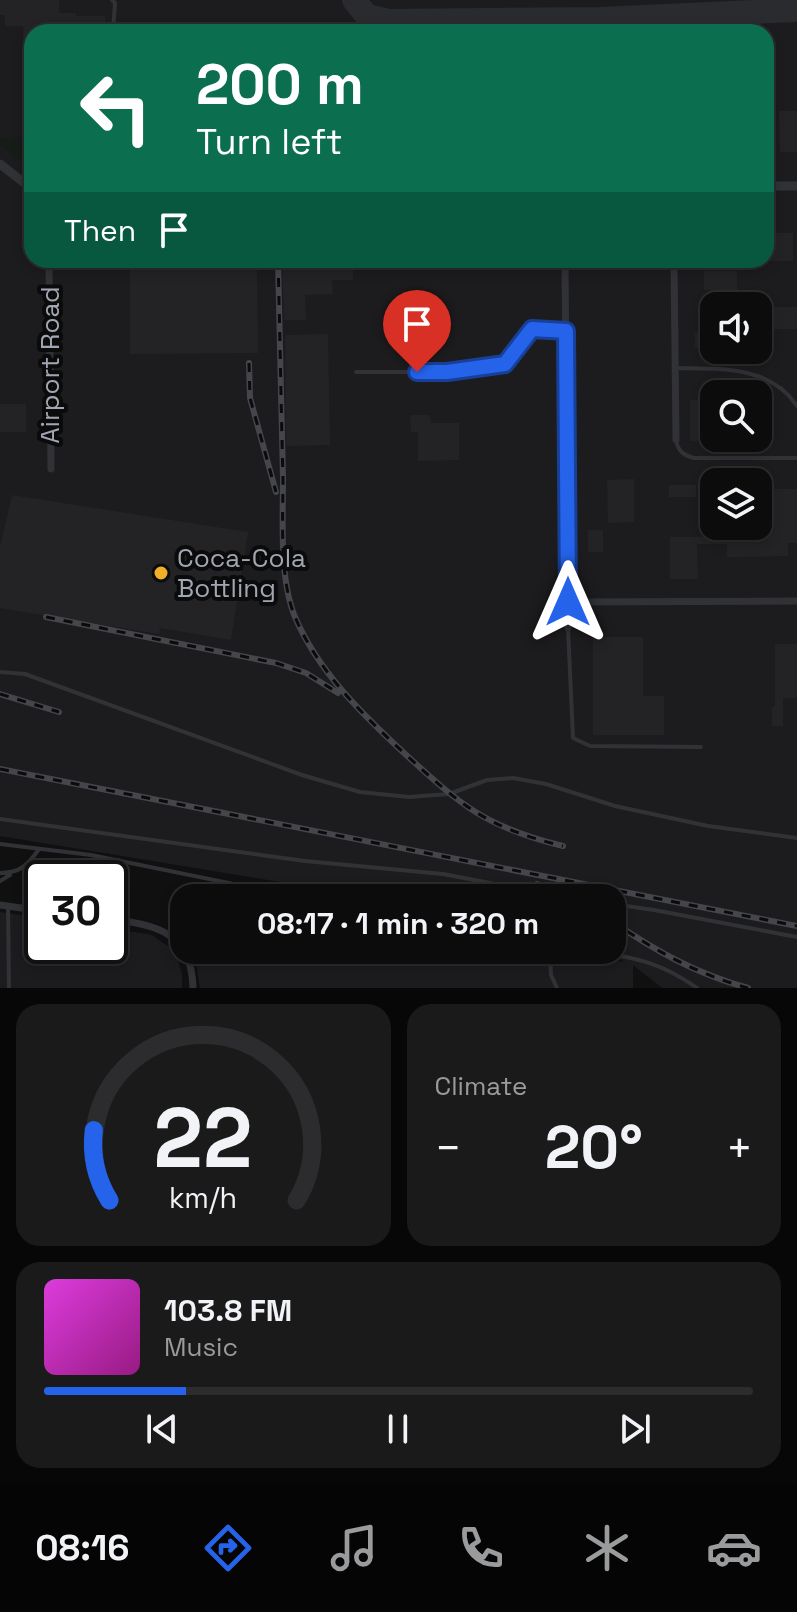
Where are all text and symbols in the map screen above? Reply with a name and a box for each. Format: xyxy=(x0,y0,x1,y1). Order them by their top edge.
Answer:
text: 200 m xyxy=(196,49,364,120)
icon: left xyxy=(64,56,168,160)
text: Turn left xyxy=(196,119,343,165)
icon: arrive xyxy=(152,208,196,252)
text: Then xyxy=(64,211,136,250)
street label: Airport Road xyxy=(33,286,67,444)
pin xyxy=(383,290,451,372)
map controls xyxy=(700,292,772,540)
button: sound xyxy=(700,292,772,364)
icon: arrive xyxy=(395,302,439,346)
button: search xyxy=(700,380,772,452)
button: layers xyxy=(700,468,772,540)
place label: Coca-Cola Bottling xyxy=(177,541,306,605)
position arrow xyxy=(526,560,610,644)
marker: Coca-Cola Bottling xyxy=(152,564,170,582)
speed limit sign: 30 xyxy=(24,860,128,964)
text: 08:17 · 1 min · 320 m xyxy=(257,904,539,943)
text: Climate xyxy=(435,1069,527,1103)
text: 22 xyxy=(154,1085,253,1191)
text: 20° xyxy=(545,1109,643,1186)
text: − xyxy=(435,1120,462,1176)
text: + xyxy=(726,1120,753,1176)
text: km/h xyxy=(169,1180,237,1216)
text: 103.8 FM xyxy=(164,1291,292,1330)
text: Music xyxy=(164,1330,238,1364)
icon: previous xyxy=(140,1407,184,1451)
icon: pause xyxy=(376,1407,420,1451)
icon: next xyxy=(613,1407,657,1451)
icon: directions xyxy=(200,1520,256,1576)
icon: music xyxy=(326,1520,382,1576)
icon: phone xyxy=(453,1520,509,1576)
icon: climate xyxy=(579,1520,635,1576)
icon: car xyxy=(706,1520,762,1576)
text: 08:16 xyxy=(35,1525,129,1571)

